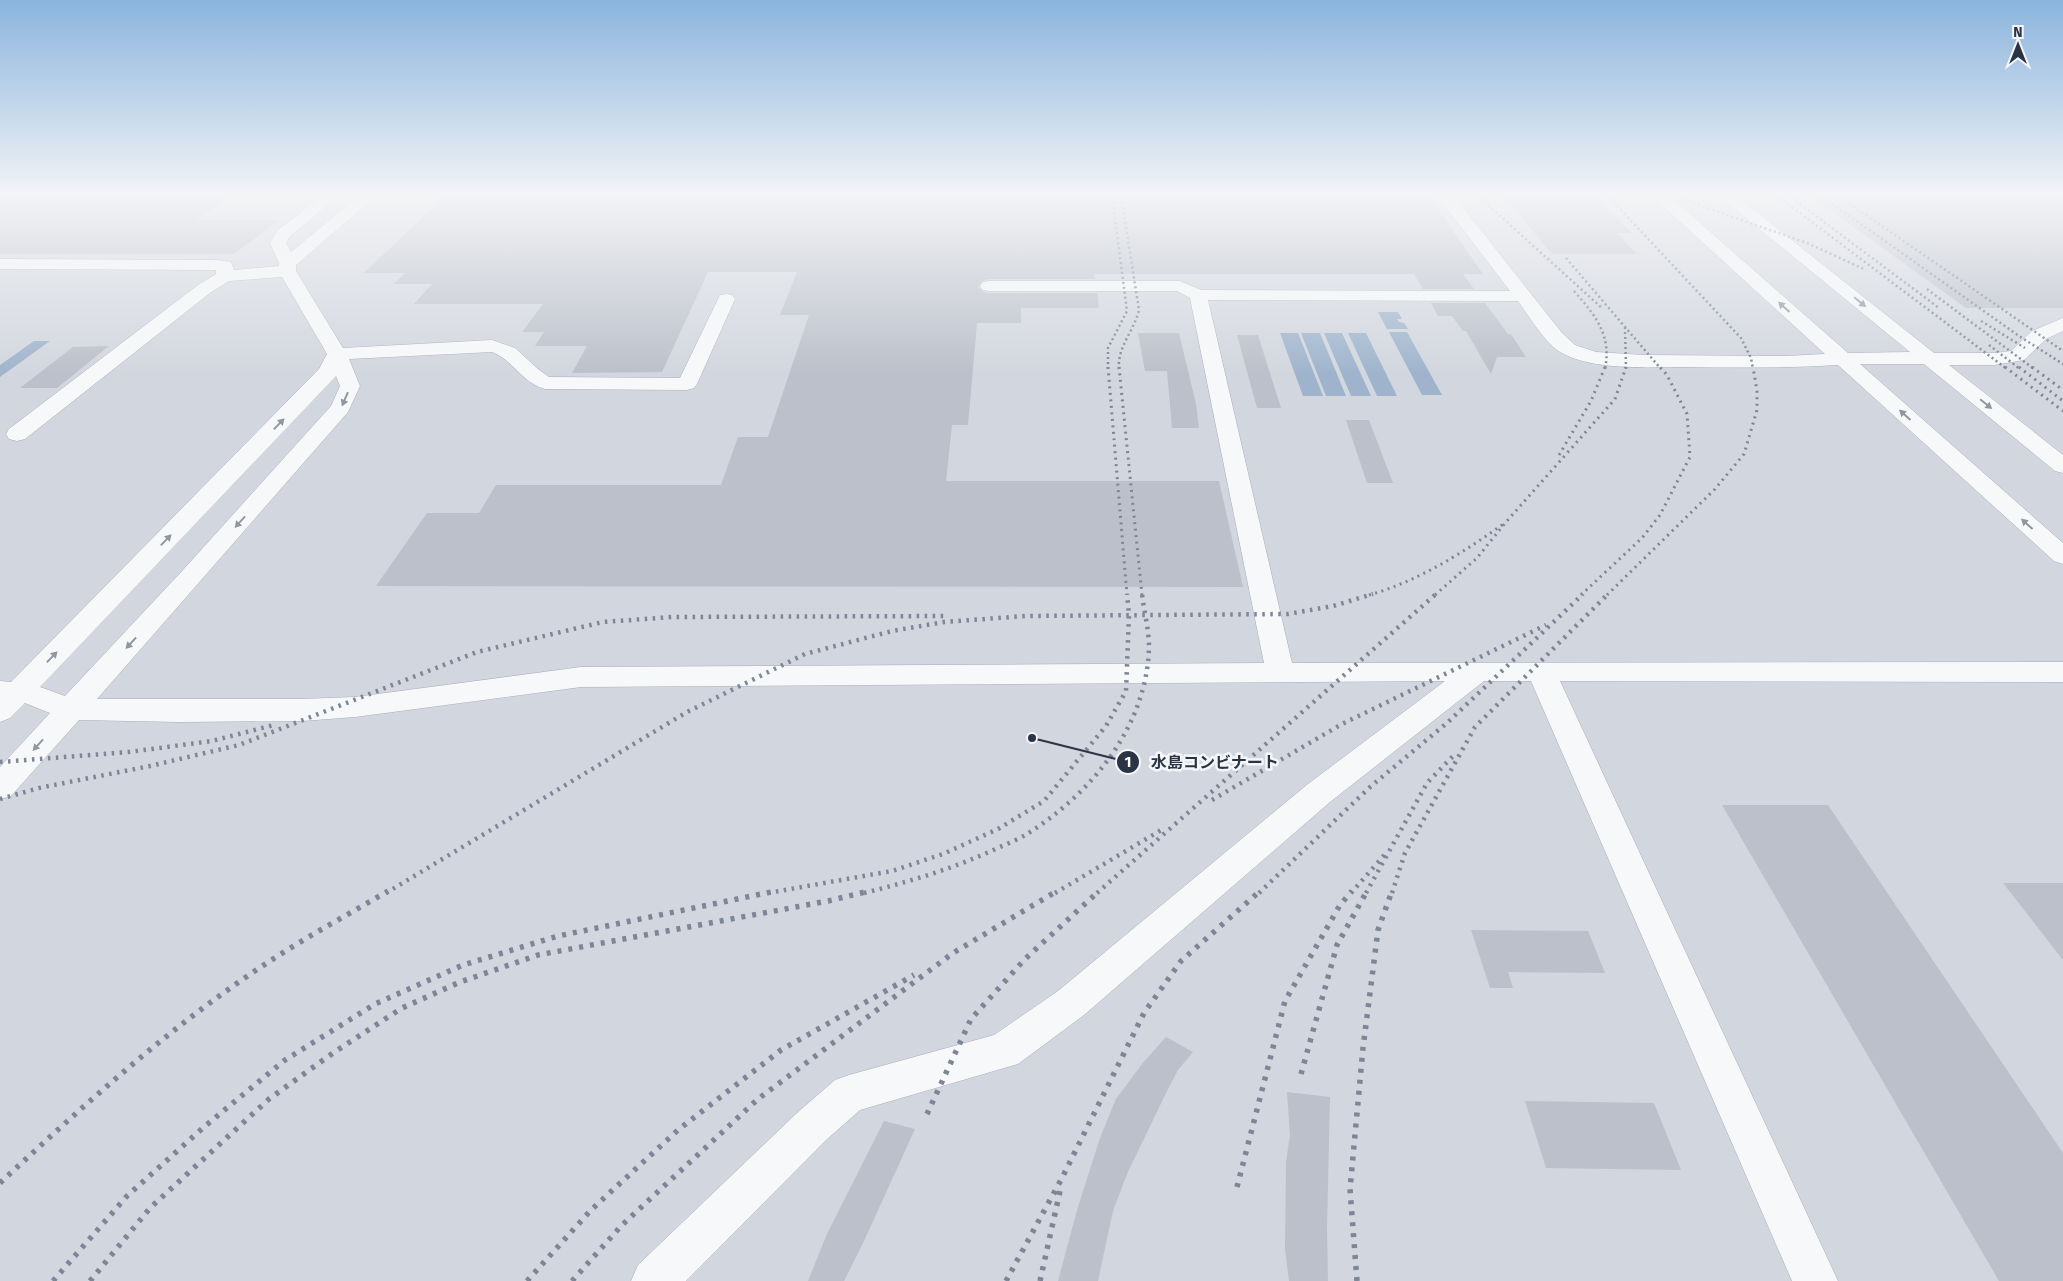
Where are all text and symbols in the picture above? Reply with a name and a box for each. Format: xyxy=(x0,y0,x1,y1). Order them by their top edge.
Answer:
north arrow xyxy=(1993,20,2043,70)
text: N xyxy=(2013,24,2023,41)
one-way arrow xyxy=(1853,297,1866,308)
one-way arrow xyxy=(1779,301,1791,313)
one-way arrow xyxy=(341,392,349,407)
one-way arrow xyxy=(1979,399,1992,410)
one-way arrow xyxy=(1899,410,1912,421)
one-way arrow xyxy=(273,418,285,430)
one-way arrow xyxy=(234,516,245,529)
one-way arrow xyxy=(2020,518,2033,529)
one-way arrow xyxy=(160,534,172,546)
one-way arrow xyxy=(125,636,137,648)
one-way arrow xyxy=(46,651,58,663)
one-way arrow xyxy=(32,739,43,752)
callout: 水島コンビナート xyxy=(1116,747,1289,778)
text: 1 xyxy=(1125,753,1131,771)
text: 水島コンビナート xyxy=(1151,753,1279,772)

